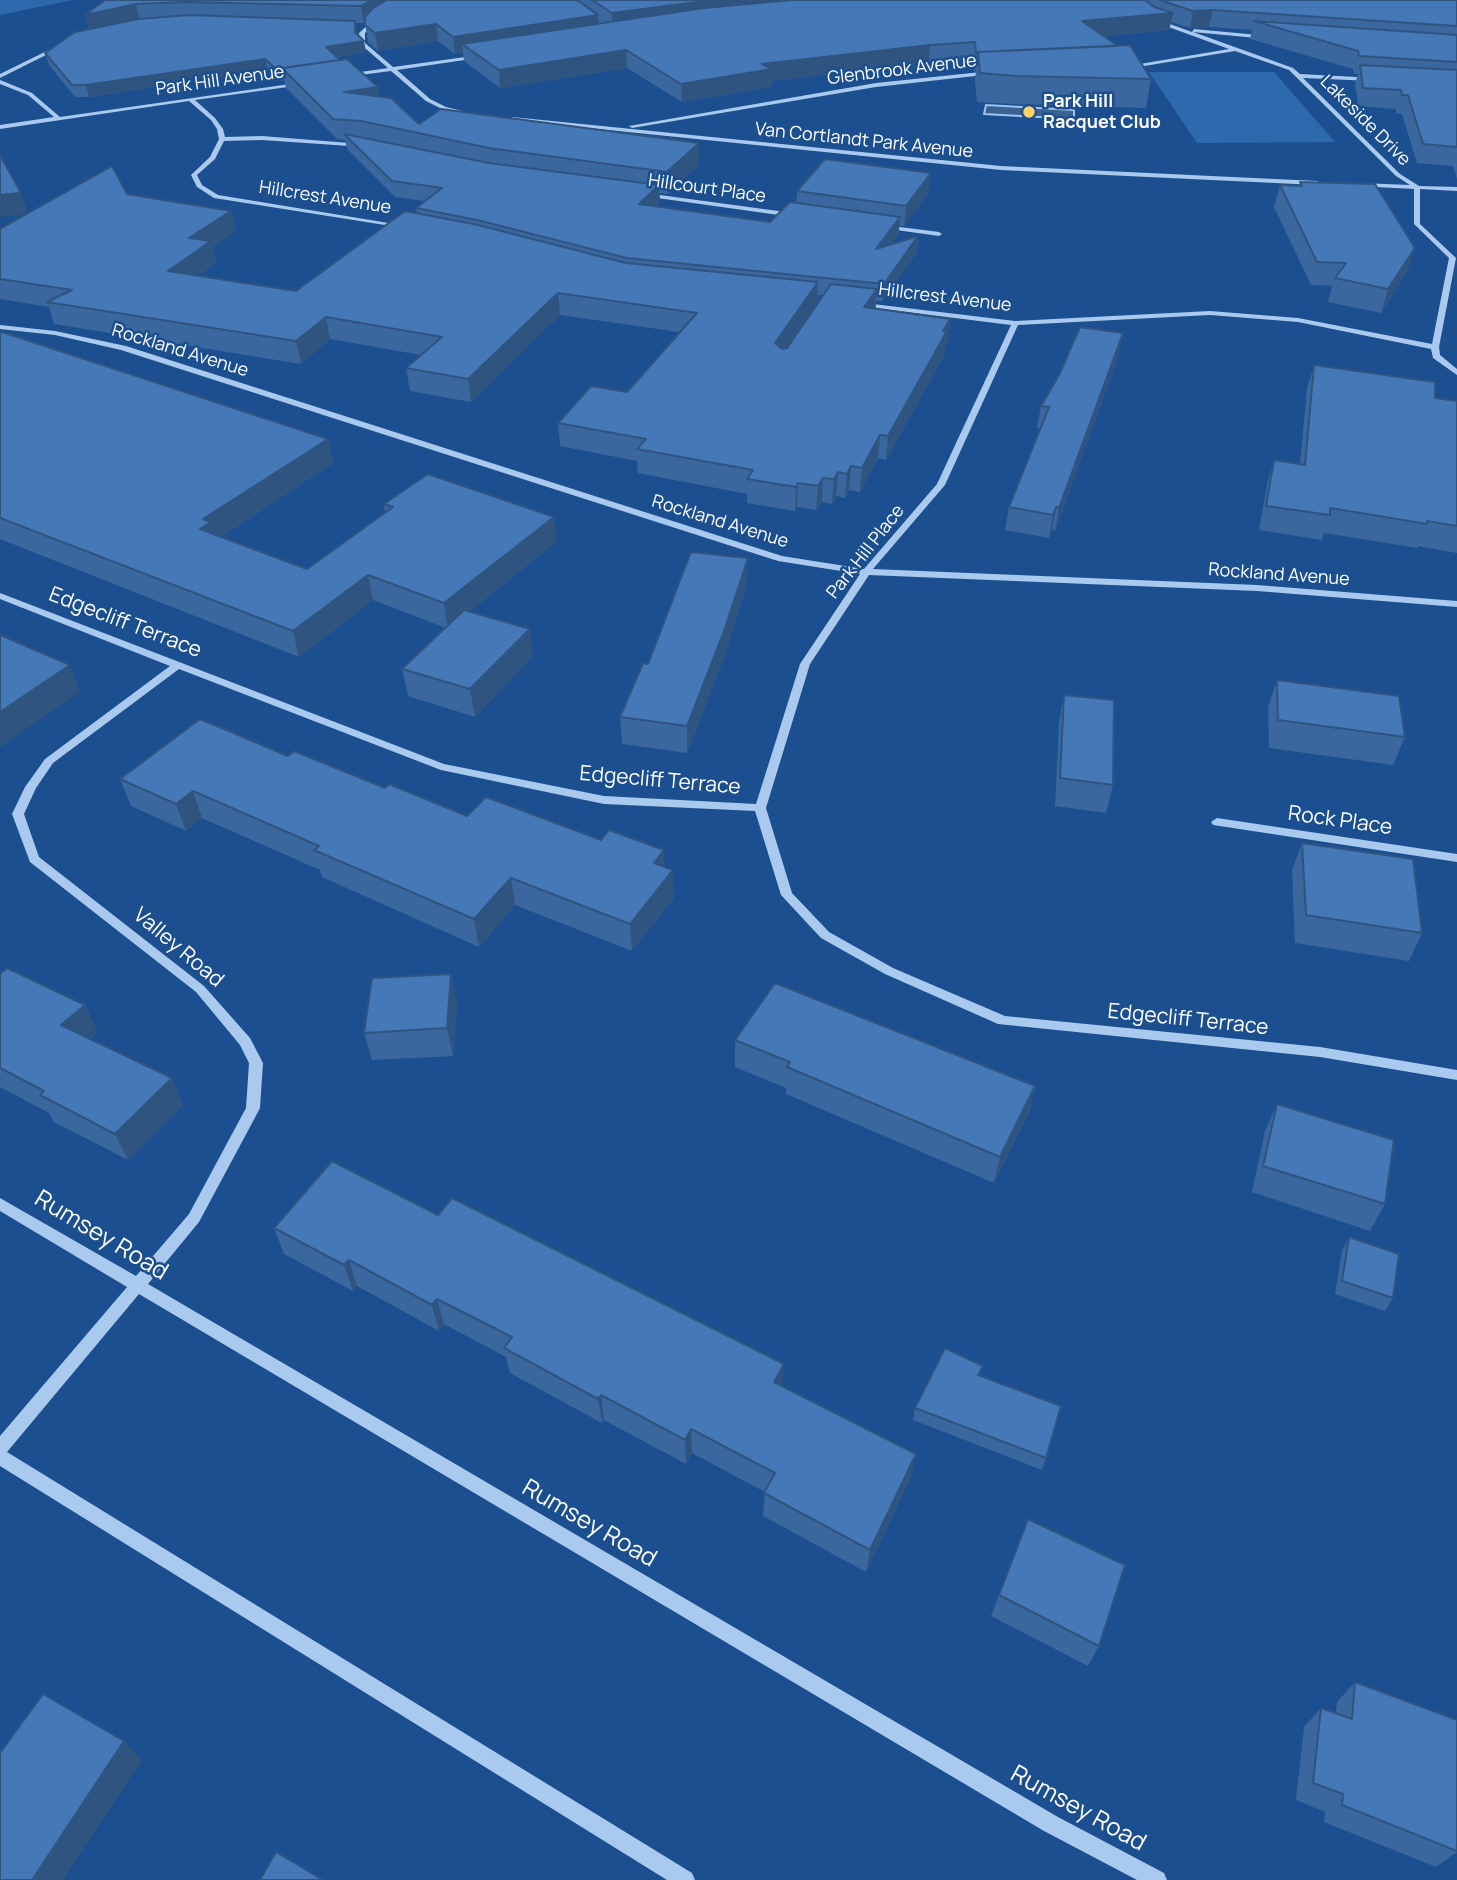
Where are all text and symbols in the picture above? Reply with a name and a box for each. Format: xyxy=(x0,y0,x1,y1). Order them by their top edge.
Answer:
street label: Glenbrook Avenue xyxy=(826,50,978,90)
street label: Park Hill Avenue xyxy=(154,61,286,101)
street label: Lakeside Drive xyxy=(1315,71,1415,171)
place label: Park Hill Racquet Club xyxy=(1043,91,1161,134)
marker: Park Hill Racquet Club xyxy=(1021,104,1037,120)
street label: Van Cortlandt Park Avenue xyxy=(754,119,974,163)
street label: Hillcourt Place xyxy=(647,170,767,208)
street label: Hillcrest Avenue xyxy=(257,177,393,219)
street label: Hillcrest Avenue xyxy=(877,279,1013,317)
street label: Rockland Avenue xyxy=(109,320,251,382)
street label: Rockland Avenue xyxy=(649,491,791,553)
street label: Park Hill Place xyxy=(823,501,909,603)
street label: Rockland Avenue xyxy=(1208,559,1350,591)
street label: Edgecliff Terrace xyxy=(45,582,205,664)
street label: Edgecliff Terrace xyxy=(578,761,742,801)
street label: Rock Place xyxy=(1286,801,1394,841)
street label: Valley Road xyxy=(128,903,228,993)
street label: Edgecliff Terrace xyxy=(1106,999,1270,1041)
street label: Rumsey Road xyxy=(29,1185,173,1287)
street label: Rumsey Road xyxy=(517,1474,661,1574)
street label: Rumsey Road xyxy=(1005,1760,1151,1858)

